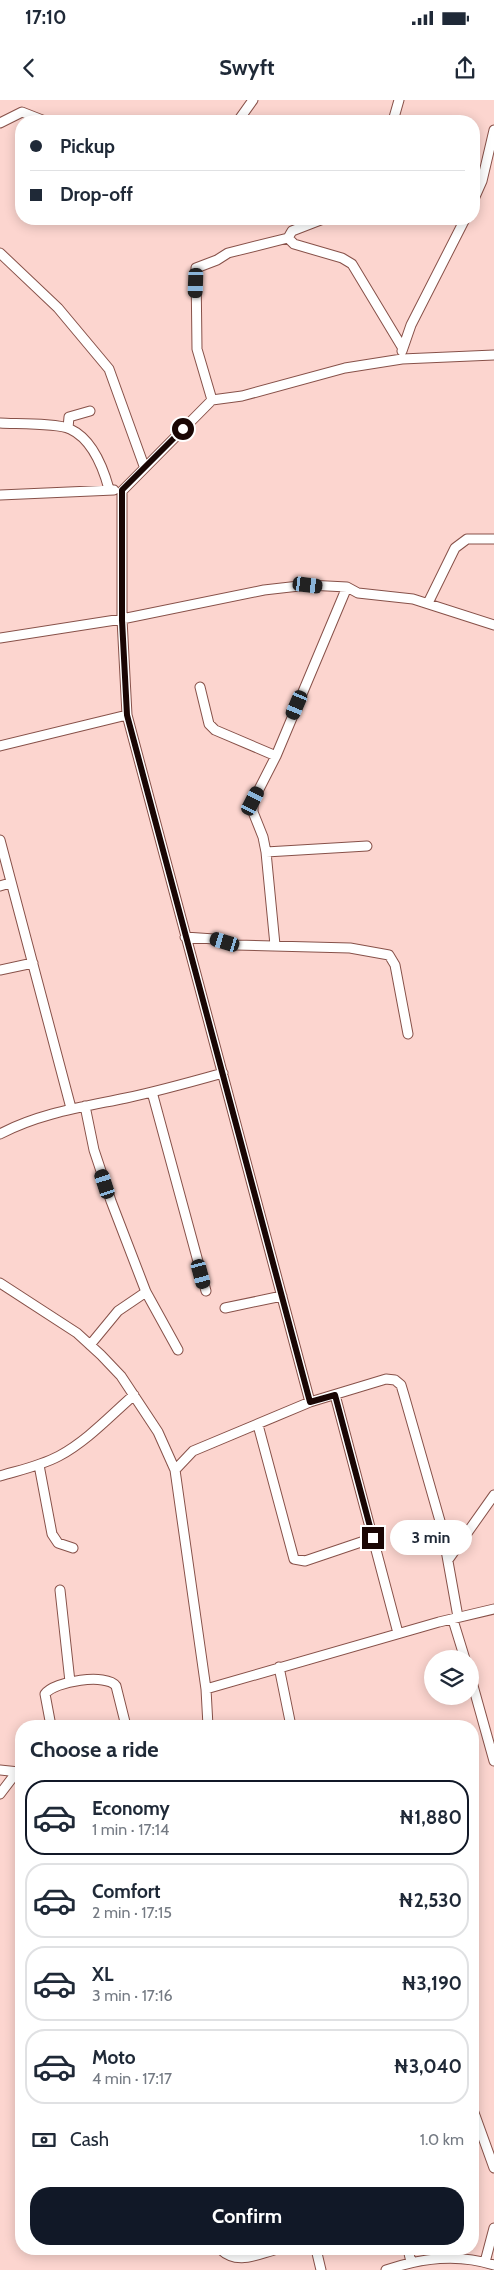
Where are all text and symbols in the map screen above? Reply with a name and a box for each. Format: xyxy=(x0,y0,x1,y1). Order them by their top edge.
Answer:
text: 17:10 xyxy=(25,6,66,29)
icon: back xyxy=(15,54,43,82)
text: Swyft xyxy=(219,54,275,81)
icon: share xyxy=(451,54,479,82)
text: Pickup xyxy=(60,135,115,158)
text: Drop-off xyxy=(60,183,133,206)
car xyxy=(187,268,204,298)
route start xyxy=(172,418,194,440)
car xyxy=(292,576,323,594)
car xyxy=(284,688,309,722)
car xyxy=(239,784,266,818)
car xyxy=(208,930,241,954)
car xyxy=(93,1167,116,1201)
car xyxy=(189,1258,212,1290)
callout: 3 min xyxy=(390,1520,473,1556)
route end xyxy=(362,1527,384,1549)
text: 3 min xyxy=(412,1528,450,1547)
map controls xyxy=(424,1650,479,1705)
button: layers xyxy=(424,1650,479,1705)
text: Choose a ride xyxy=(30,1736,159,1763)
icon: car xyxy=(32,1795,77,1840)
text: Economy xyxy=(92,1797,170,1820)
text: ₦1,880 xyxy=(399,1806,462,1829)
text: 1 min · 17:14 xyxy=(92,1820,169,1839)
icon: car xyxy=(32,1878,77,1923)
text: Comfort xyxy=(92,1880,161,1903)
text: ₦2,530 xyxy=(398,1889,462,1912)
text: 2 min · 17:15 xyxy=(92,1903,172,1922)
icon: car xyxy=(32,1961,77,2006)
text: XL xyxy=(92,1963,113,1986)
text: ₦3,190 xyxy=(401,1972,462,1995)
text: 3 min · 17:16 xyxy=(92,1986,173,2005)
icon: car xyxy=(32,2044,77,2089)
text: Moto xyxy=(92,2046,136,2069)
text: ₦3,040 xyxy=(394,2055,462,2078)
text: 4 min · 17:17 xyxy=(92,2069,172,2088)
icon: cash xyxy=(30,2126,58,2154)
text: Cash xyxy=(70,2128,109,2151)
text: 1.0 km xyxy=(420,2130,464,2149)
button: Confirm xyxy=(30,2187,464,2245)

